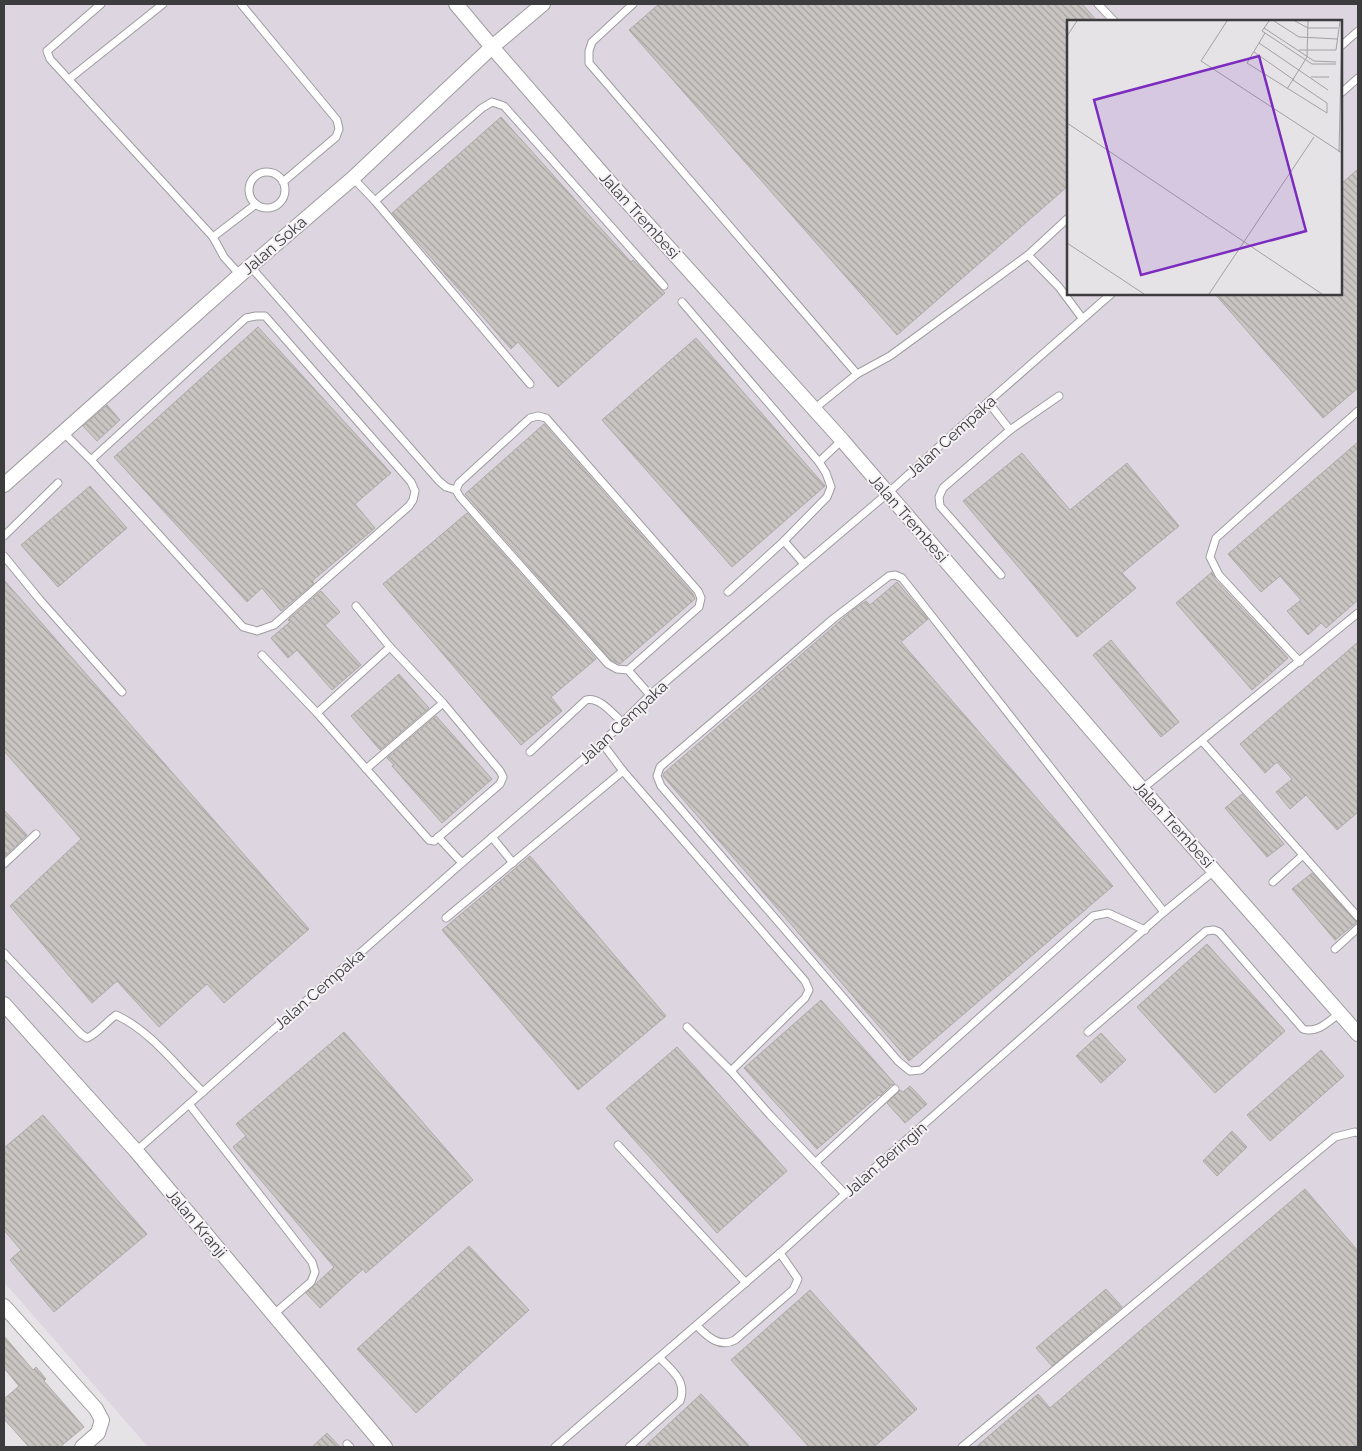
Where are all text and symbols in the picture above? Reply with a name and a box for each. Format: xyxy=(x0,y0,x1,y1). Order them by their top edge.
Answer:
inset map xyxy=(1067,20,1342,295)
street label: Jalan Trembesi xyxy=(596,168,684,263)
street label: Jalan Soka xyxy=(238,212,310,279)
street label: Jalan Cempaka xyxy=(903,391,1000,481)
street label: Jalan Trembesi xyxy=(865,470,952,566)
street label: Jalan Cempaka xyxy=(575,677,671,768)
street label: Jalan Trembesi xyxy=(1130,777,1218,872)
street label: Jalan Cempaka xyxy=(270,945,368,1034)
street label: Jalan Beringin xyxy=(840,1118,931,1201)
street label: Jalan Kranji xyxy=(162,1185,231,1262)

